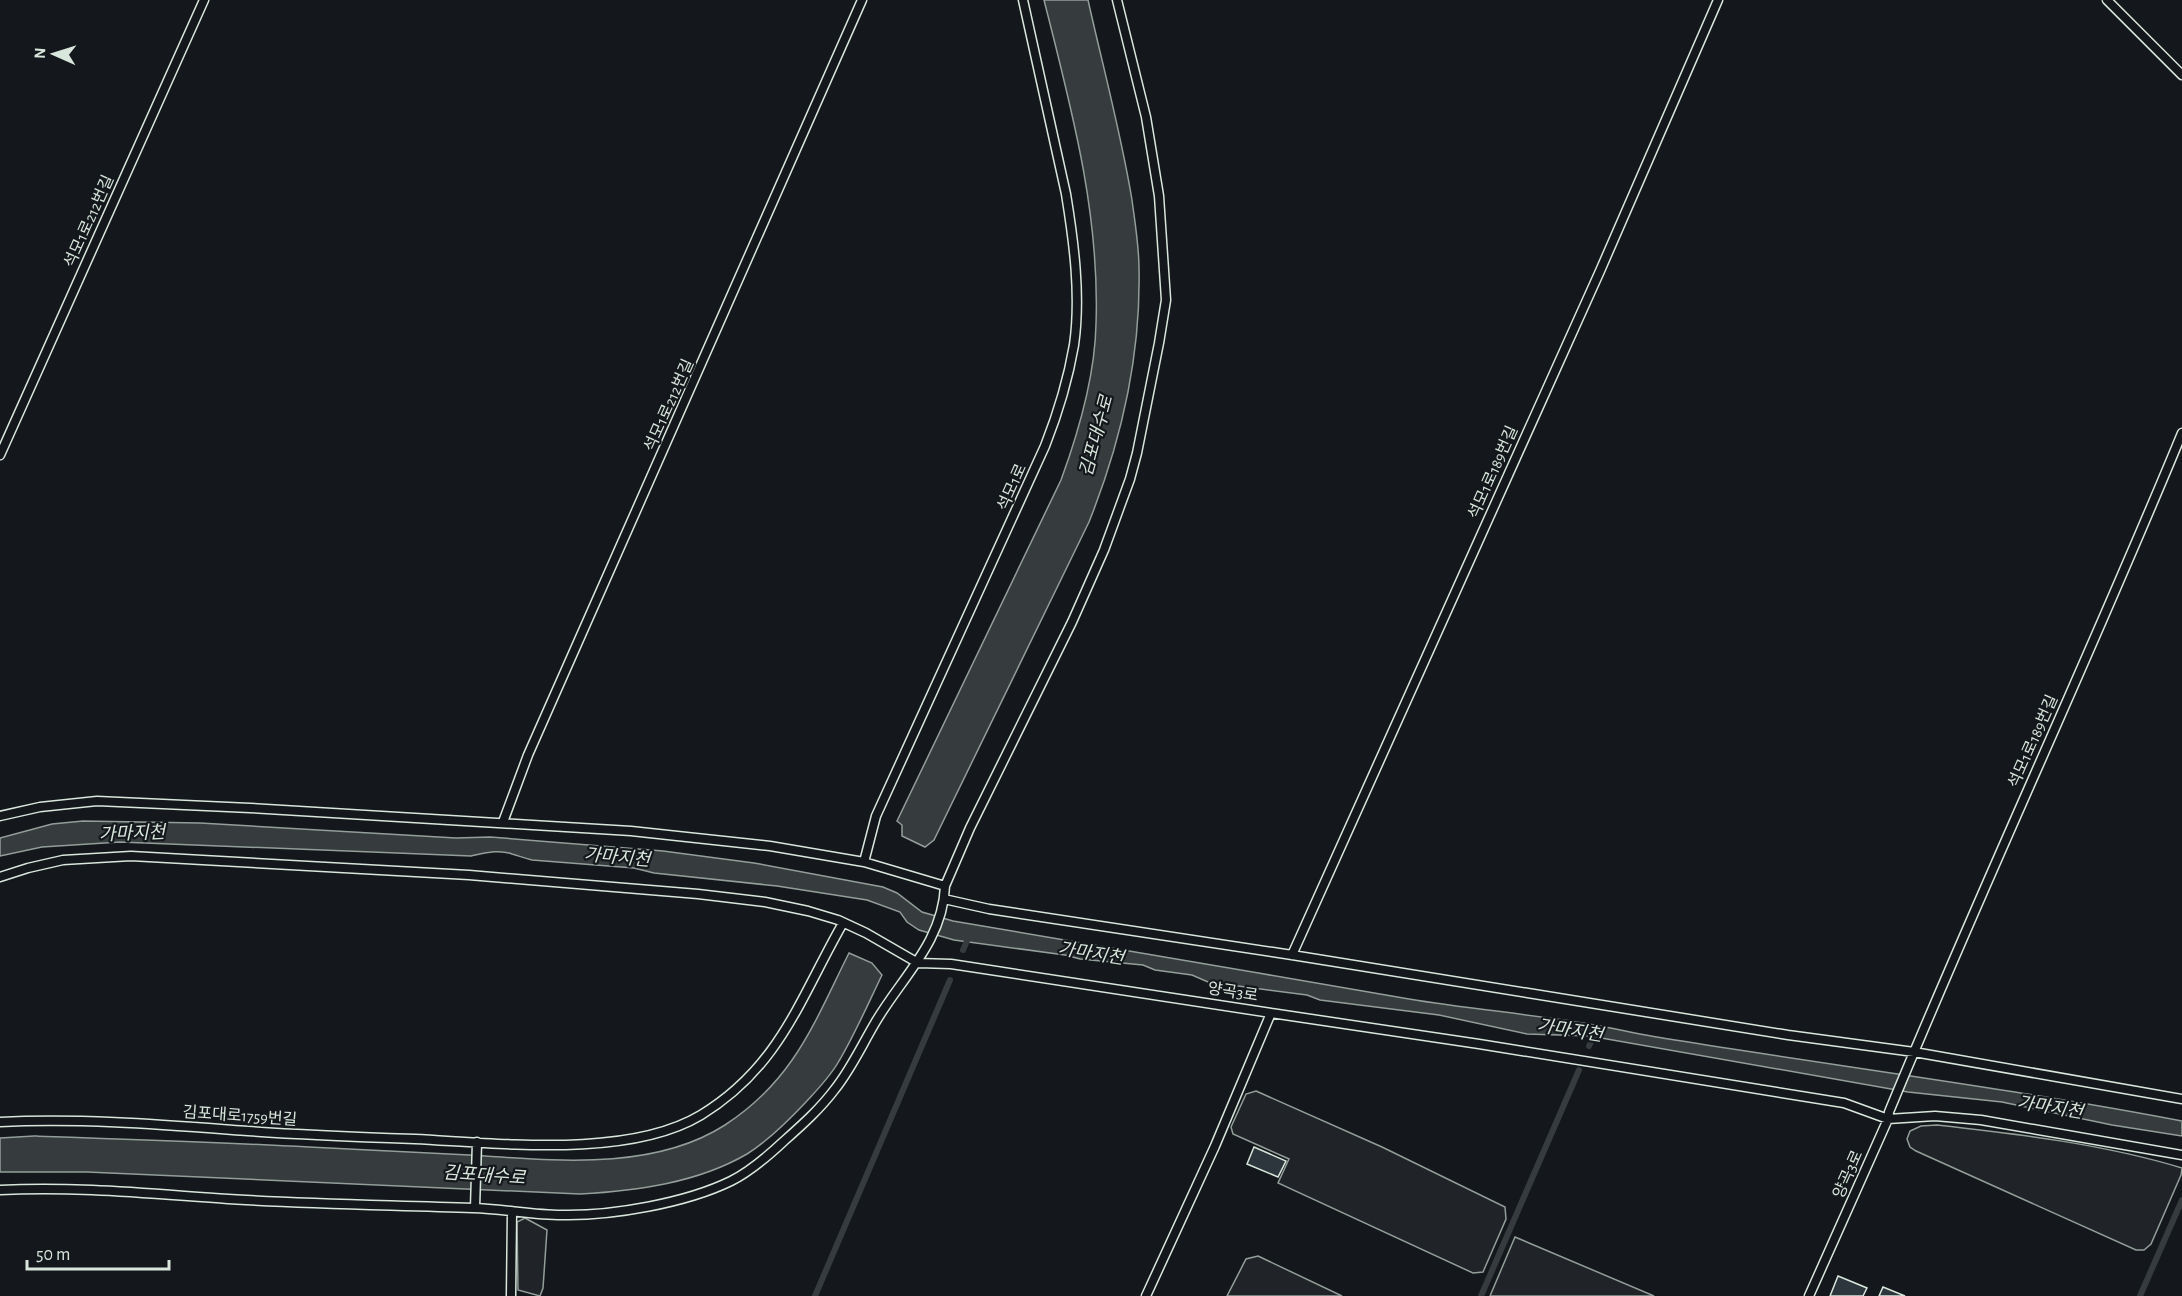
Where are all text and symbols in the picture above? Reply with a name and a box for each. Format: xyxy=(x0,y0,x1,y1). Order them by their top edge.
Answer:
north arrow xyxy=(24,24,84,84)
text: N xyxy=(32,47,48,59)
street label: 석모1로212번길 xyxy=(61,173,116,270)
street label: 석모1로212번길 xyxy=(641,357,696,454)
water label: 김포대수로 xyxy=(1077,392,1117,479)
street label: 석모1로189번길 xyxy=(1465,424,1521,521)
street label: 석모1로 xyxy=(995,461,1029,513)
street label: 석모1로189번길 xyxy=(2005,693,2061,790)
water label: 가마지천 xyxy=(99,823,168,844)
water label: 가마지천 xyxy=(583,845,653,870)
water label: 가마지천 xyxy=(1057,939,1128,968)
street label: 양곡3로 xyxy=(1207,980,1259,1004)
water label: 가마지천 xyxy=(1536,1016,1607,1045)
water label: 가마지천 xyxy=(2016,1093,2087,1122)
street label: 김포대로1759번길 xyxy=(182,1104,298,1128)
street label: 양곡3로 xyxy=(1830,1148,1866,1201)
water label: 김포대수로 xyxy=(442,1163,527,1188)
scale bar xyxy=(27,1233,170,1271)
text: 50 m xyxy=(36,1246,70,1264)

